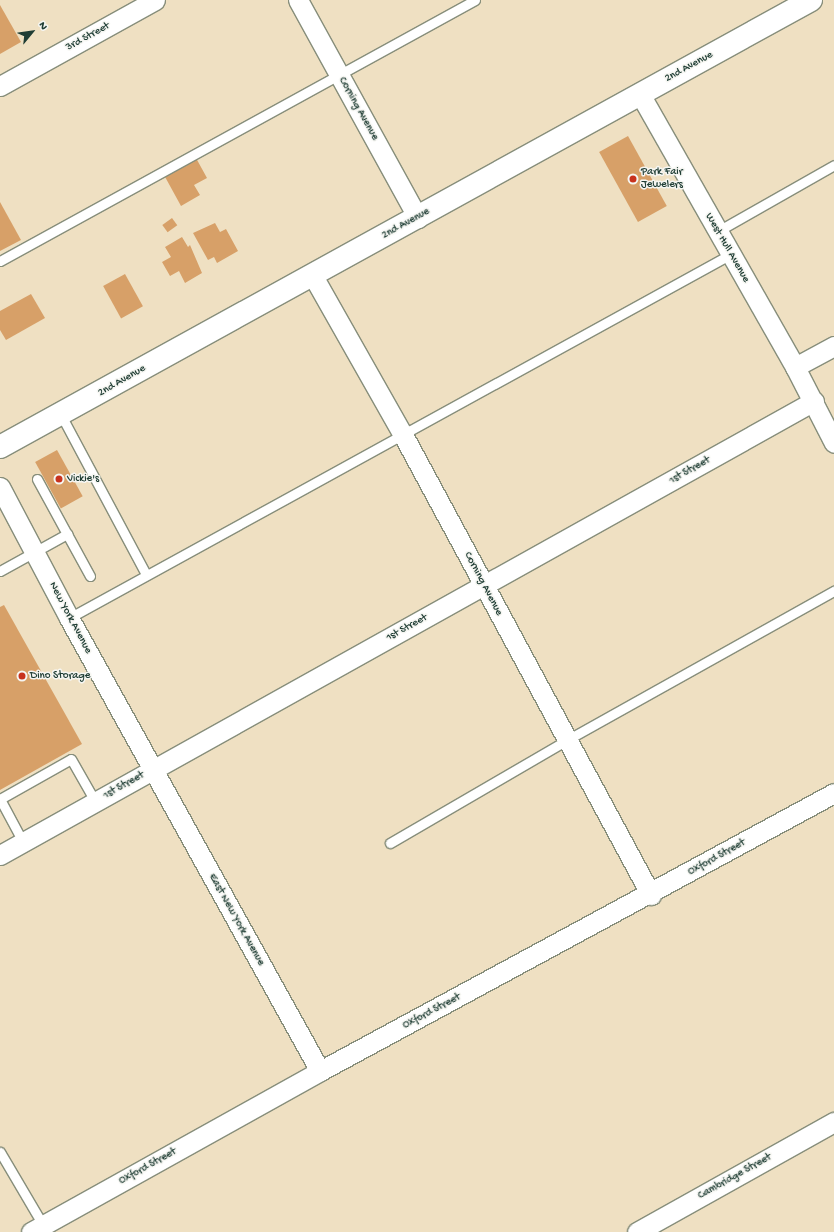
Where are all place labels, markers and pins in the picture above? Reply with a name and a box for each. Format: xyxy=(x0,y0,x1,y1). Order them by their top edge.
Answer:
place label: Park Fair Jewelers xyxy=(641,166,683,192)
marker: Park Fair Jewelers xyxy=(628,174,638,184)
place label: Vickie's xyxy=(67,472,99,486)
marker: Vickie's xyxy=(54,474,64,484)
place label: Dino Storage xyxy=(30,669,90,683)
marker: Dino Storage xyxy=(17,671,27,681)

